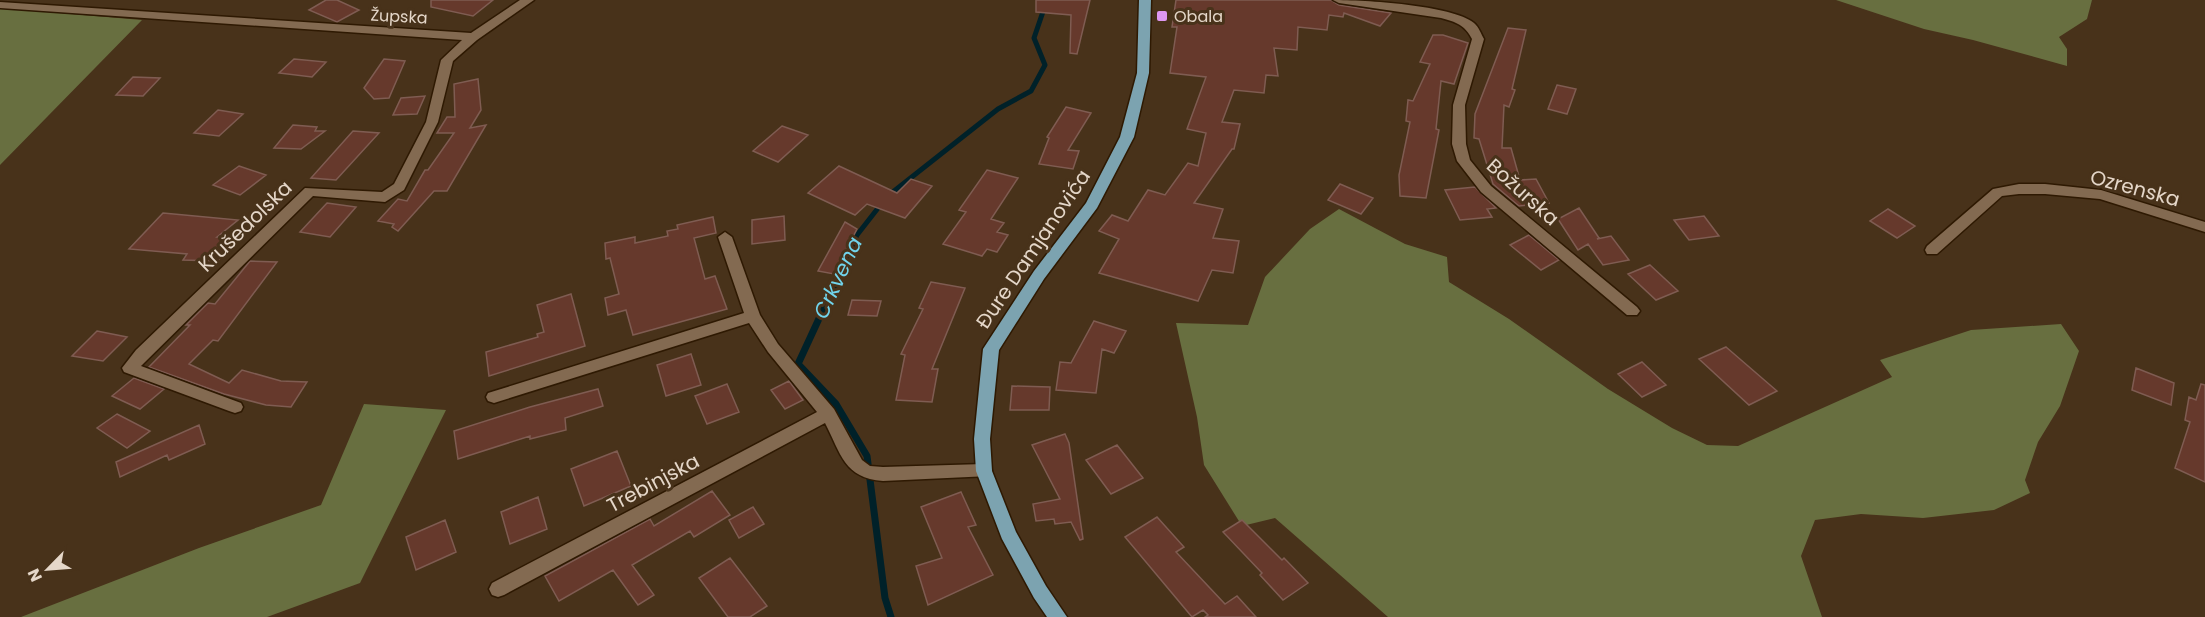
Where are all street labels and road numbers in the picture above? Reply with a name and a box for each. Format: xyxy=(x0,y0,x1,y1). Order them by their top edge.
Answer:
street label: Župska xyxy=(370,4,428,29)
street label: Božurska xyxy=(1481,152,1565,232)
street label: Ozrenska xyxy=(2087,163,2183,213)
street label: Đure Damjanovića xyxy=(969,164,1097,334)
street label: Krušedolska xyxy=(192,174,298,278)
street label: Trebinjska xyxy=(602,447,704,519)

